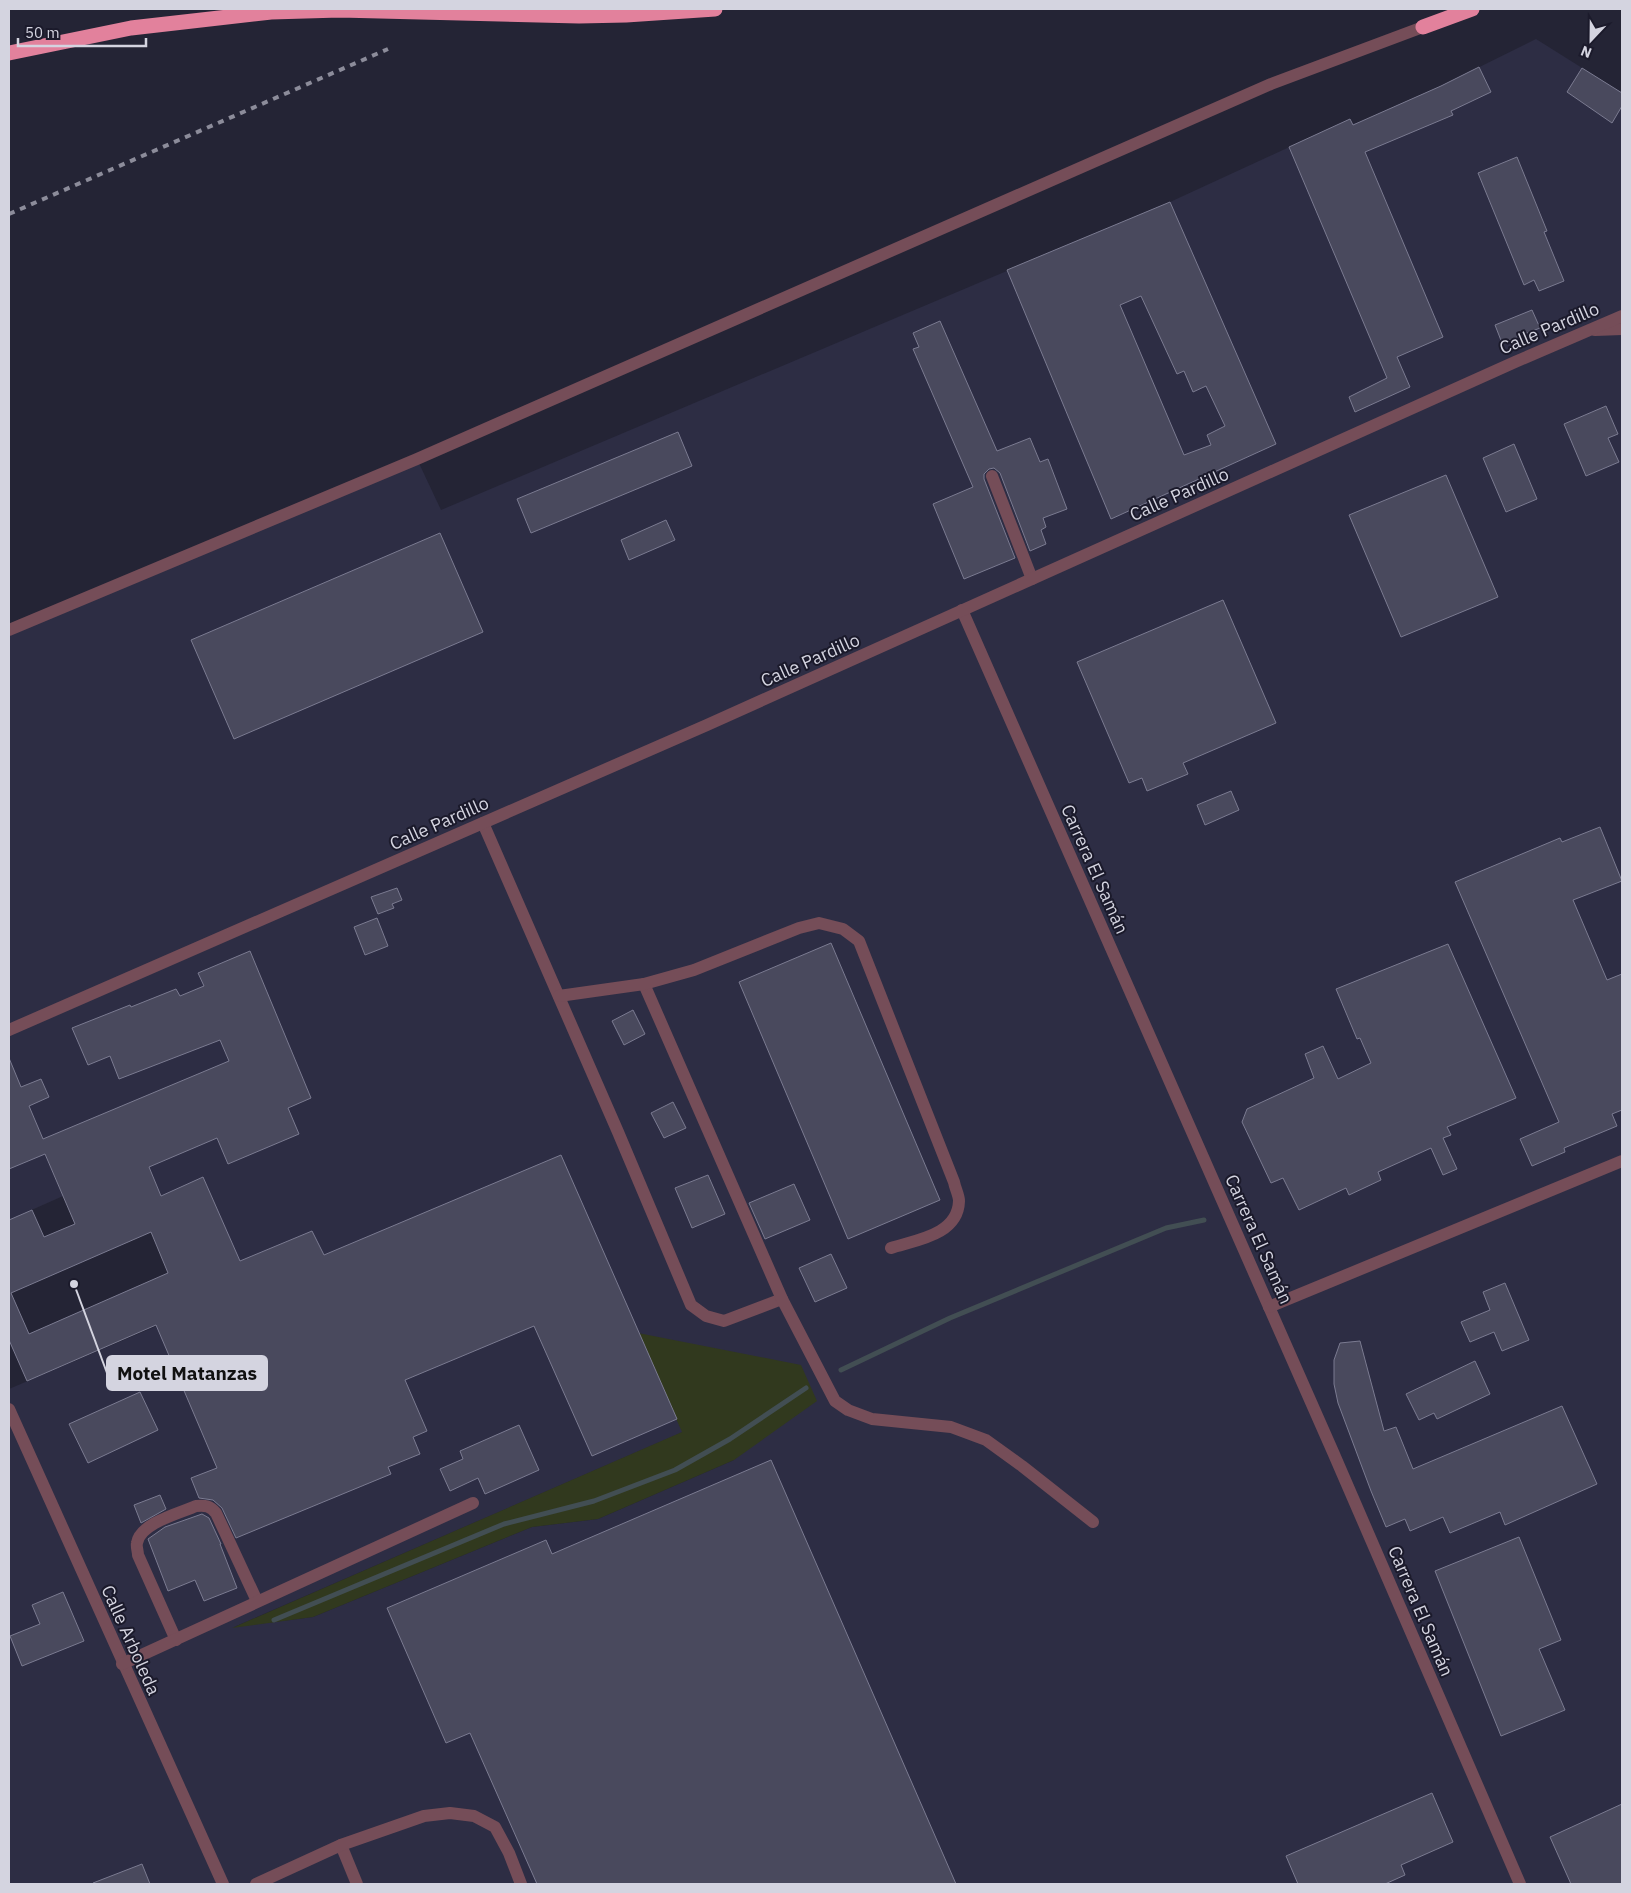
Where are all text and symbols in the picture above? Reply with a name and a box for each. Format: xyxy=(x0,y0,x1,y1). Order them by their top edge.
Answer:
scale bar xyxy=(18,15,145,47)
north arrow xyxy=(1566,15,1616,65)
text: 50 m xyxy=(25,23,60,42)
text: N xyxy=(1578,42,1594,62)
street label: Calle Pardillo xyxy=(1496,297,1602,359)
street label: Calle Pardillo xyxy=(1126,462,1232,526)
street label: Calle Pardillo xyxy=(757,628,863,692)
street label: Calle Pardillo xyxy=(386,791,492,855)
street label: Carrera El Samán xyxy=(1056,801,1134,937)
street label: Carrera El Samán xyxy=(1220,1171,1298,1307)
callout: Motel Matanzas xyxy=(107,1356,267,1390)
text: Motel Matanzas xyxy=(117,1361,257,1385)
street label: Carrera El Samán xyxy=(1383,1542,1459,1680)
street label: Calle Arboleda xyxy=(96,1581,166,1699)

